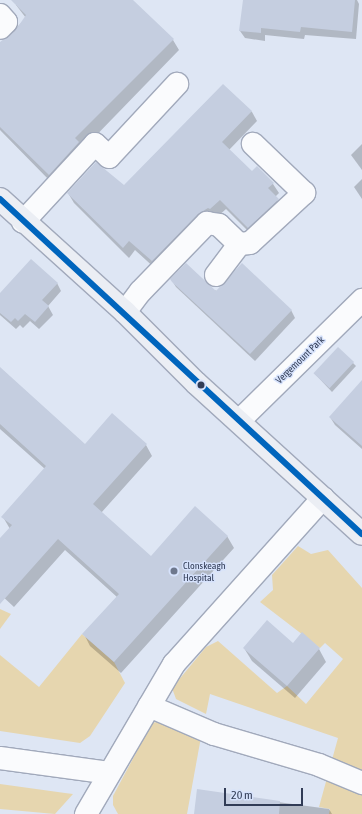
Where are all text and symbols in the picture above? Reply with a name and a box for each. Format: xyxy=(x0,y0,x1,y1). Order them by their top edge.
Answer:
street label: Vergemount Park xyxy=(273,334,327,386)
unlabelled marker xyxy=(196,380,206,390)
place label: Clonskeagh Hospital xyxy=(183,559,226,582)
marker: Clonskeagh Hospital xyxy=(168,565,180,577)
scale bar xyxy=(226,780,305,806)
text: 20 m xyxy=(231,788,253,802)

